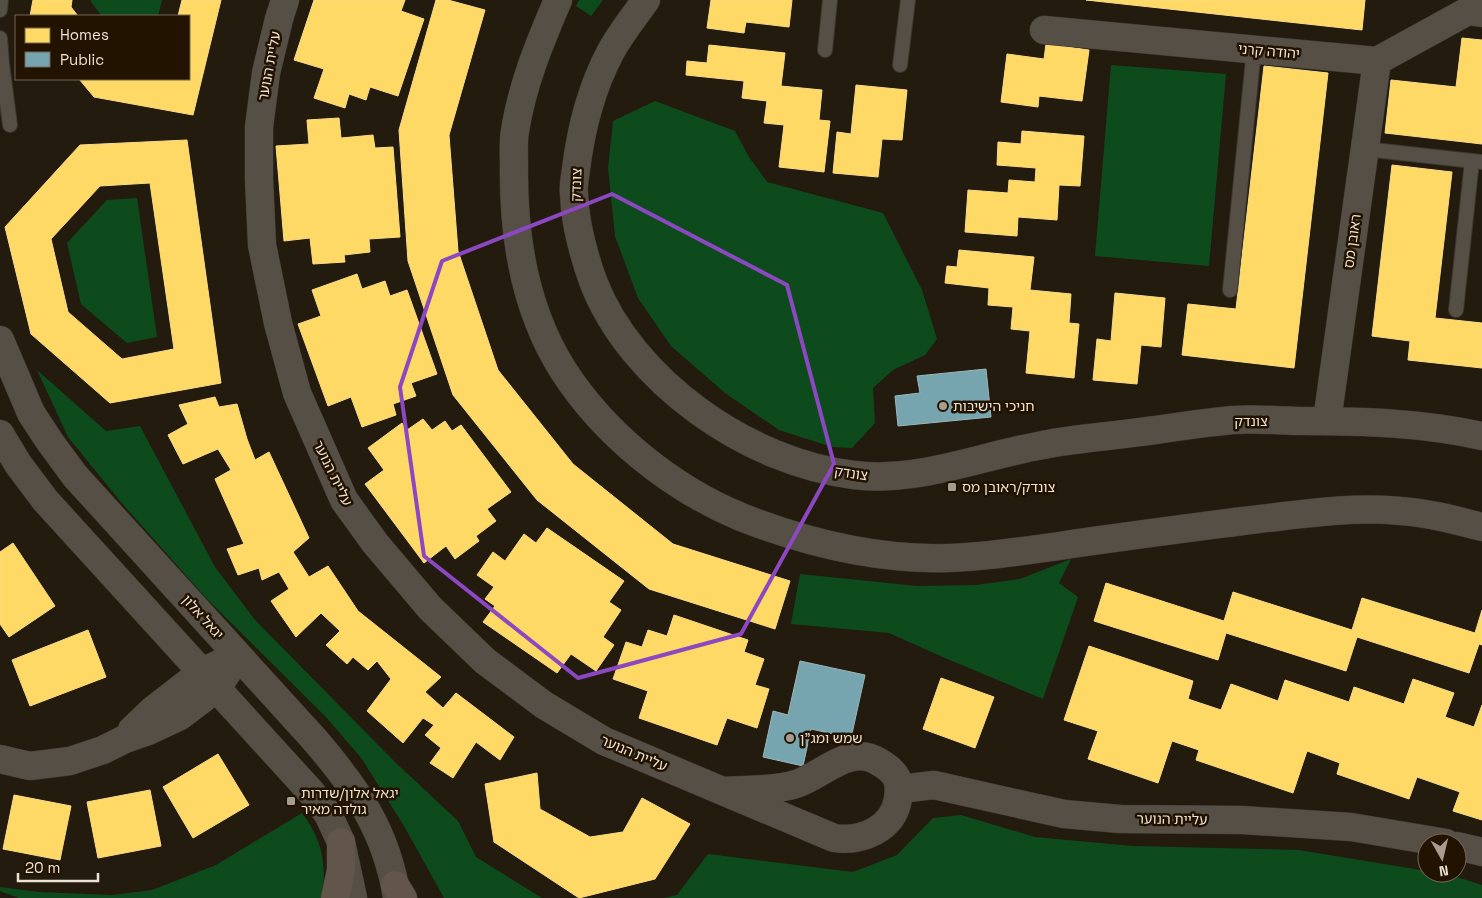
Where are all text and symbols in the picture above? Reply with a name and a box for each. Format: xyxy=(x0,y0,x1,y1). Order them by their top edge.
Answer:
legend xyxy=(15,15,190,80)
text: Homes xyxy=(60,25,109,44)
street label: עליית הנוער xyxy=(253,30,285,102)
street label: יהודה קרני xyxy=(1237,39,1301,63)
text: Public xyxy=(60,50,104,69)
street label: צונדק xyxy=(566,168,586,202)
street label: ראובן מס xyxy=(1339,213,1365,269)
place label: חניכי הישיבות xyxy=(953,397,1035,415)
marker: חניכי הישיבות xyxy=(937,400,949,412)
street label: צונדק xyxy=(1234,412,1268,430)
street label: עליית הנוער xyxy=(309,437,357,509)
street label: צונדק xyxy=(833,462,869,484)
place label: צונדק/ראובן מס xyxy=(962,478,1056,496)
marker: צונדק/ראובן מס xyxy=(946,481,958,493)
street label: יגאל אלון xyxy=(178,591,228,643)
place label: שמש ומג"ן xyxy=(800,729,863,747)
street label: עליית הנוער xyxy=(598,731,670,775)
marker: שמש ומג"ן xyxy=(784,732,796,744)
place label: יגאל אלון/שדרות גולדה מאיר xyxy=(301,784,399,818)
marker: יגאל אלון/שדרות גולדה מאיר xyxy=(285,795,297,807)
street label: עליית הנוער xyxy=(1136,809,1208,829)
north arrow xyxy=(1417,833,1467,883)
scale bar xyxy=(18,850,98,882)
text: 20 m xyxy=(25,858,60,877)
text: N xyxy=(1438,861,1450,880)

